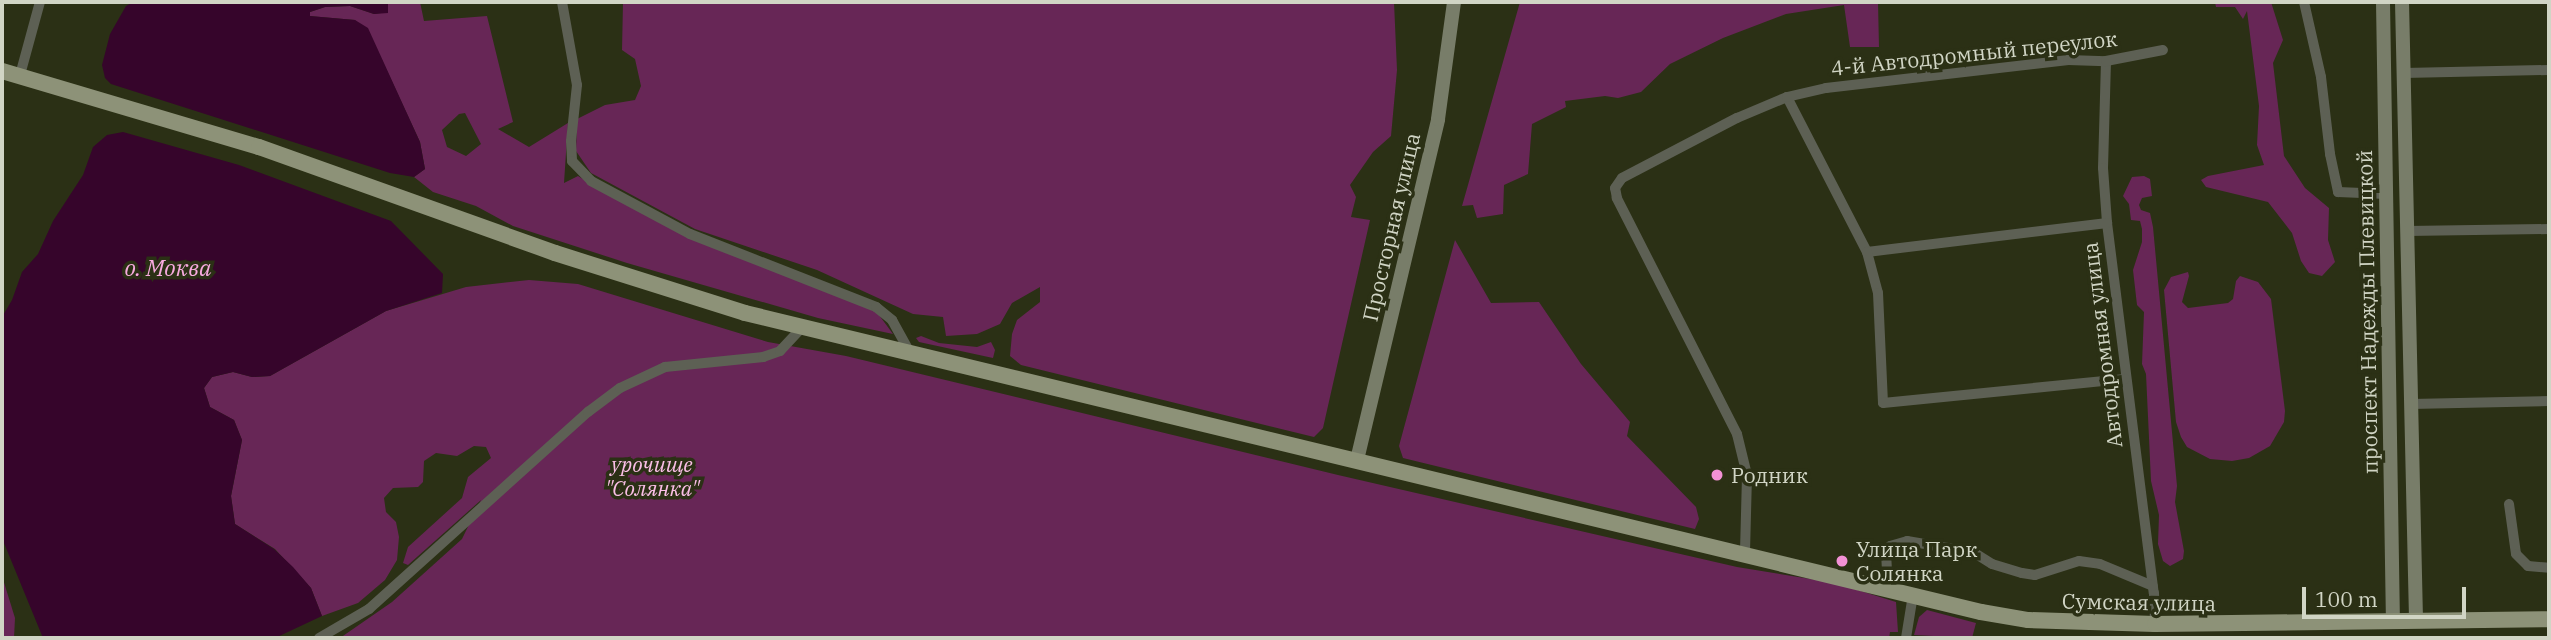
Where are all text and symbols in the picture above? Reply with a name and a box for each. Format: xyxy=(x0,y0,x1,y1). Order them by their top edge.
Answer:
street label: 4-й Автодромный переулок xyxy=(1830,25,2118,81)
street label: Просторная улица xyxy=(1357,130,1425,324)
street label: проспект Надежды Плевицкой xyxy=(2352,150,2382,474)
street label: Автодромная улица xyxy=(2077,241,2127,449)
water label: о. Моква xyxy=(125,253,211,281)
park label: урочище "Солянка" xyxy=(605,451,699,501)
place label: Родник xyxy=(1731,462,1808,488)
marker: Родник xyxy=(1709,467,1725,483)
place label: Улица Парк Солянка xyxy=(1856,536,1977,586)
marker: Улица Парк Солянка xyxy=(1834,553,1850,569)
scale bar xyxy=(2306,574,2470,618)
text: 100 m xyxy=(2315,585,2378,613)
street label: Сумская улица xyxy=(2062,588,2216,616)

